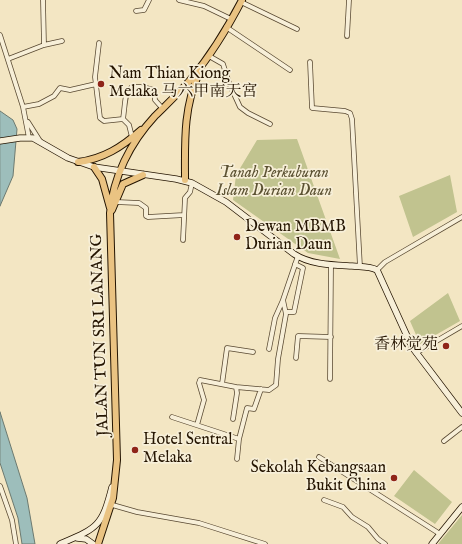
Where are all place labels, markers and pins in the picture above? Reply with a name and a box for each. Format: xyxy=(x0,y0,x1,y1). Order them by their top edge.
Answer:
place label: Nam Thian Kiong Melaka 马六甲南天宮 xyxy=(109,65,258,103)
marker: Nam Thian Kiong Melaka 马六甲南天宮 xyxy=(96,79,106,89)
place label: Dewan MBMB Durian Daun xyxy=(245,218,346,256)
marker: Dewan MBMB Durian Daun xyxy=(232,232,242,242)
place label: 香林觉苑 xyxy=(374,336,438,356)
marker: 香林觉苑 xyxy=(441,341,451,351)
place label: Hotel Sentral Melaka xyxy=(143,431,233,469)
marker: Hotel Sentral Melaka xyxy=(130,445,140,455)
place label: Sekolah Kebangsaan Bukit China xyxy=(251,459,386,497)
marker: Sekolah Kebangsaan Bukit China xyxy=(389,473,399,483)

